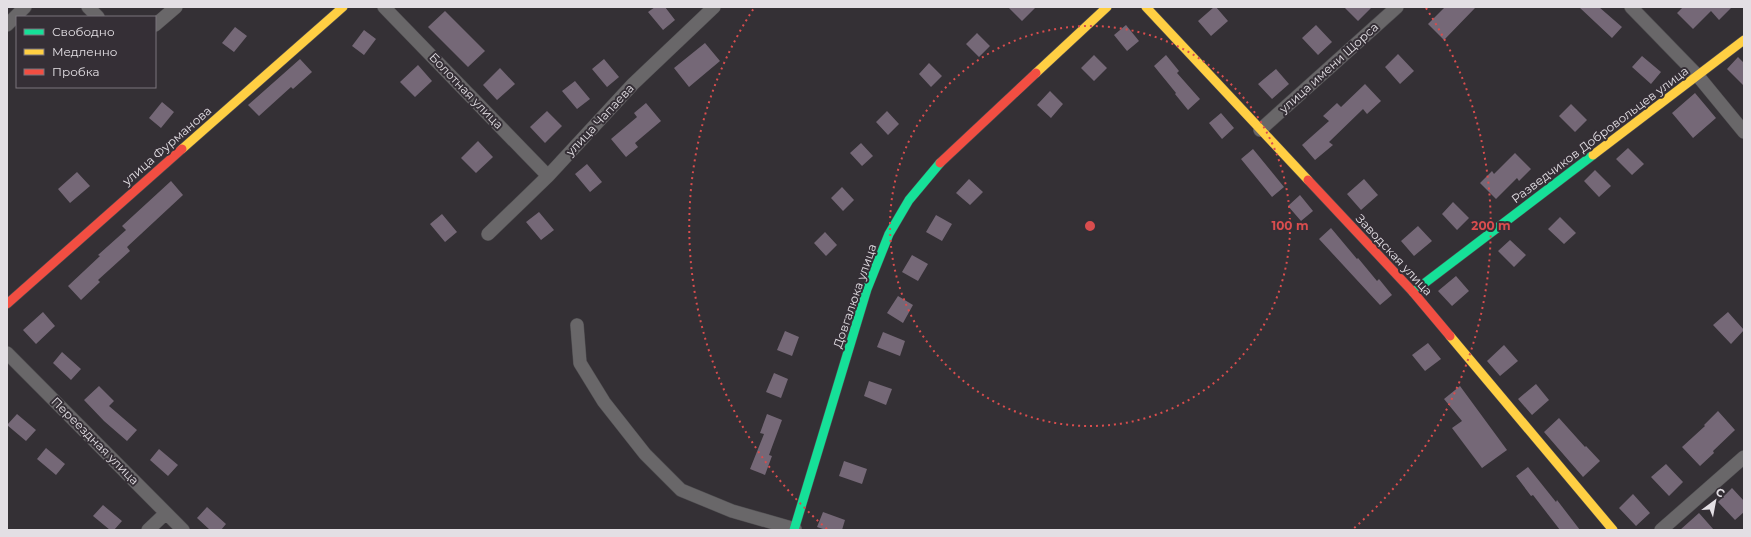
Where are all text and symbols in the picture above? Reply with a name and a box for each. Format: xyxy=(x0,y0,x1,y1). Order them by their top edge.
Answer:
legend xyxy=(16,16,156,88)
street label: улица имени Щорса xyxy=(1275,19,1381,117)
text: Свободно xyxy=(52,24,115,39)
text: Медленно xyxy=(52,44,118,59)
street label: Болотная улица xyxy=(426,49,506,132)
street label: Разведчиков Добровольцев улица xyxy=(1508,63,1691,206)
text: Пробка xyxy=(52,64,100,79)
street label: улица Чапаева xyxy=(562,81,637,160)
street label: улица Фурманова xyxy=(118,103,214,189)
street label: Заводская улица xyxy=(1353,211,1436,298)
text: 100 m xyxy=(1272,218,1308,233)
text: 200 m xyxy=(1471,218,1511,233)
centre of rings xyxy=(1083,219,1097,233)
street label: Довгалюка улица xyxy=(830,242,879,350)
street label: Переездная улица xyxy=(48,394,142,488)
north arrow xyxy=(1695,481,1735,521)
text: С xyxy=(1713,484,1727,501)

